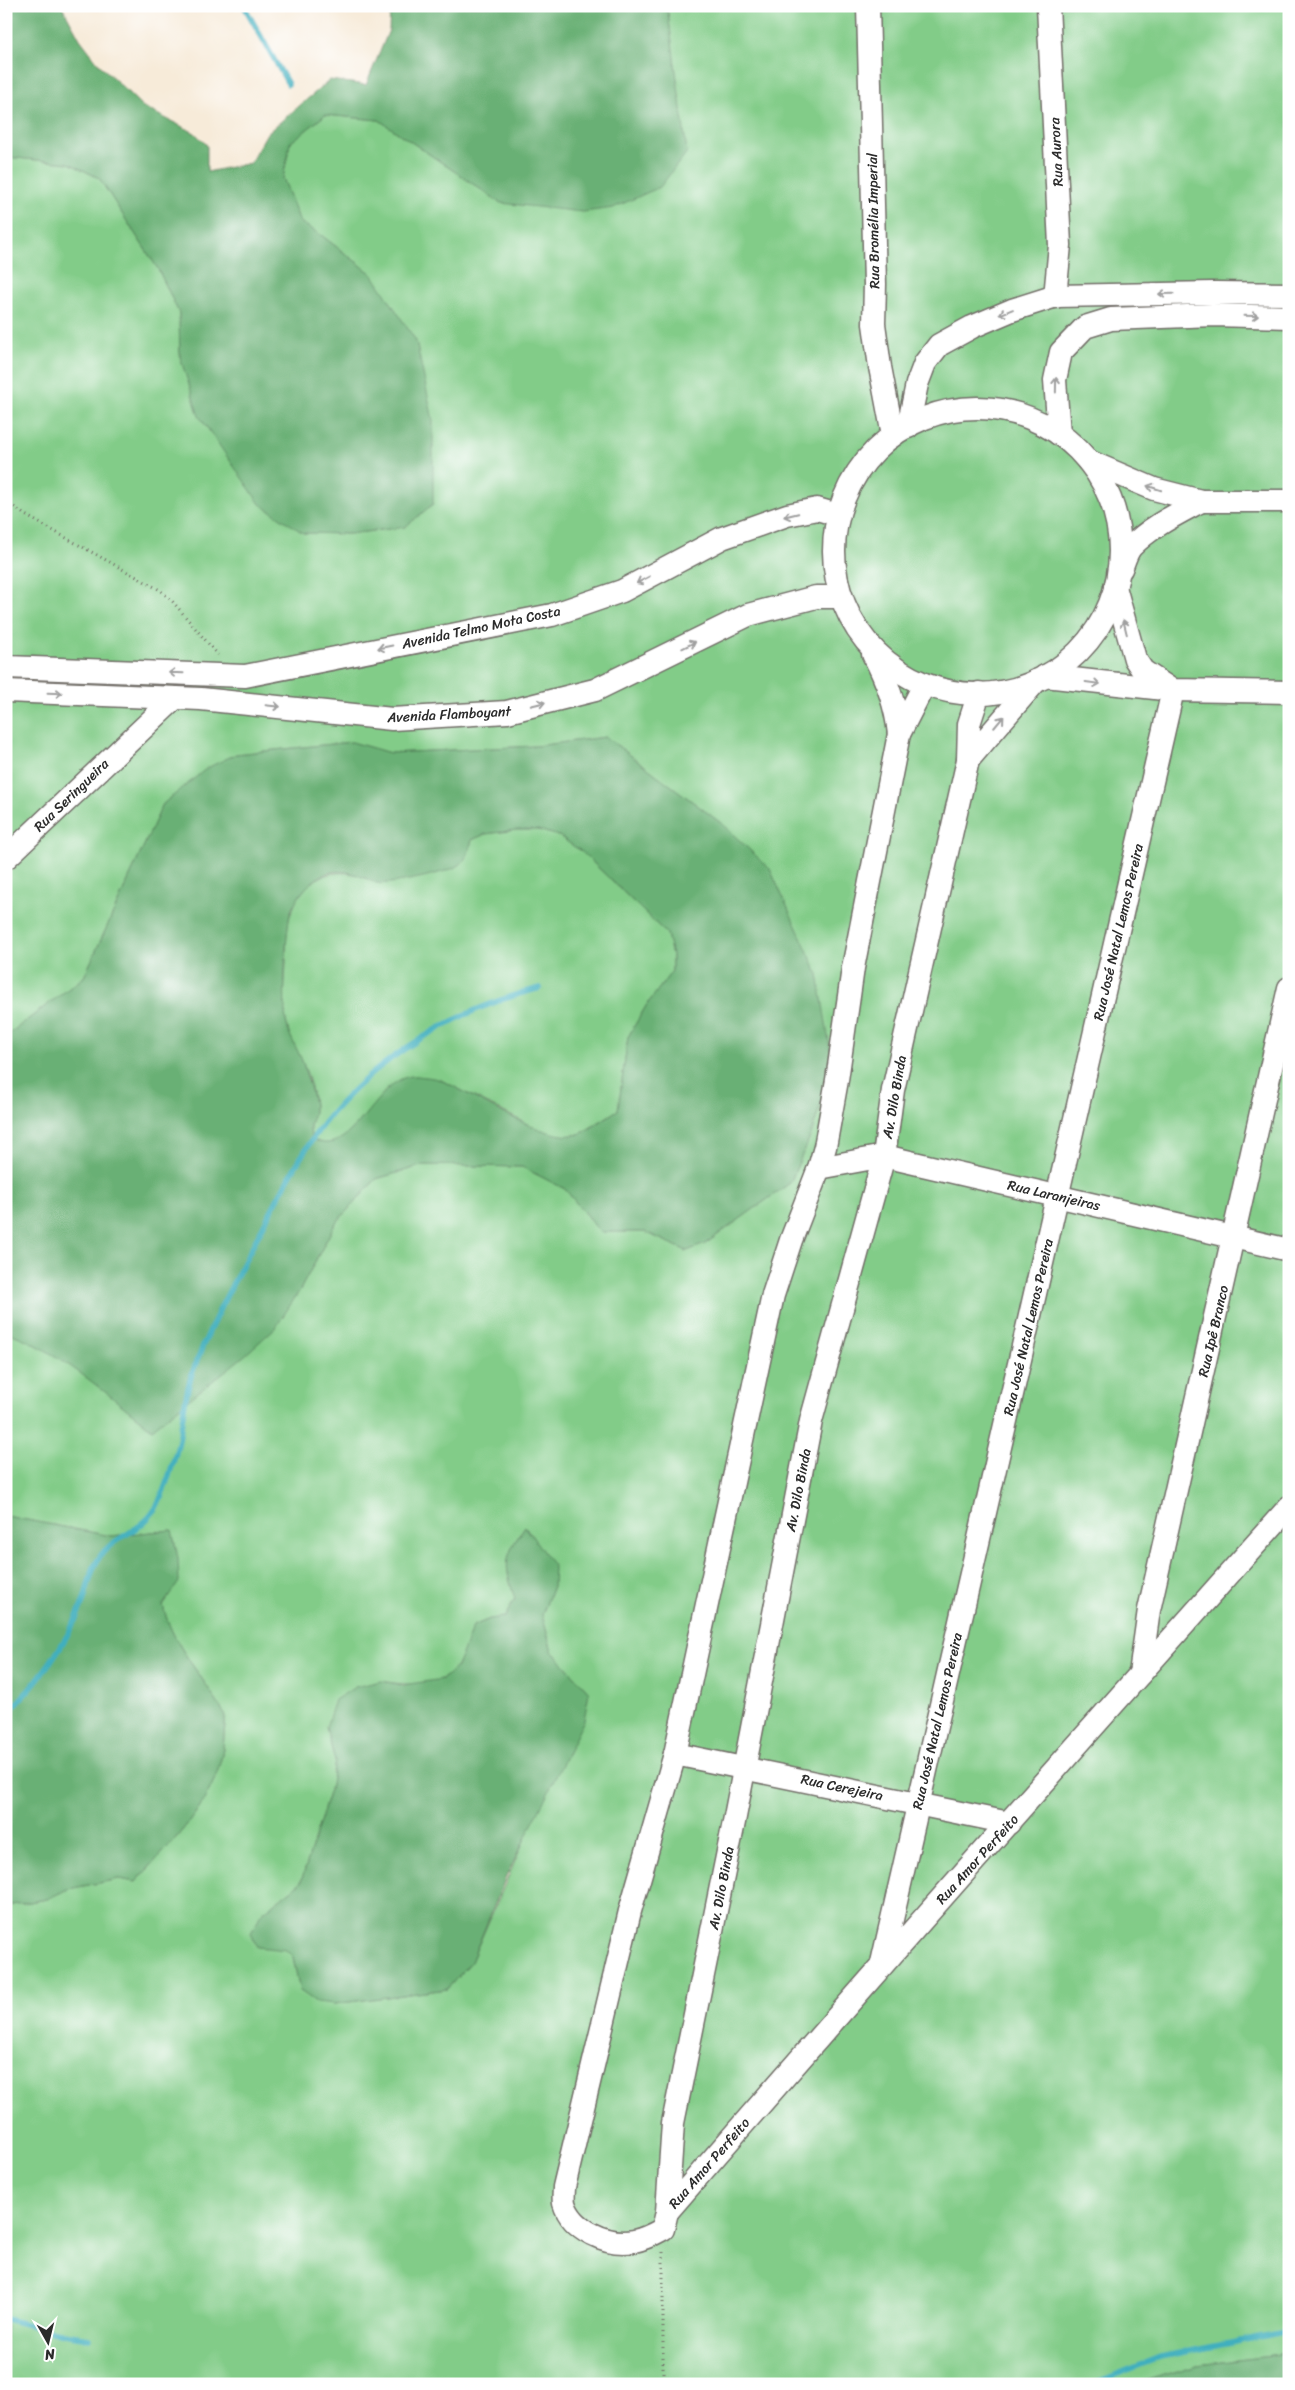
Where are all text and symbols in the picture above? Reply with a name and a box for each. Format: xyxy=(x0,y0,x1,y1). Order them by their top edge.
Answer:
street label: Rua Aurora xyxy=(1042,116,1071,187)
street label: Rua Bromélia Imperial xyxy=(860,152,887,289)
one-way arrow xyxy=(1158,289,1174,299)
one-way arrow xyxy=(999,308,1014,318)
one-way arrow xyxy=(1242,311,1259,321)
one-way arrow xyxy=(1051,377,1061,394)
one-way arrow xyxy=(1146,483,1162,493)
one-way arrow xyxy=(783,511,799,520)
one-way arrow xyxy=(635,575,650,585)
street label: Avenida Telmo Mota Costa xyxy=(398,598,563,657)
one-way arrow xyxy=(1120,619,1129,635)
one-way arrow xyxy=(681,640,696,649)
one-way arrow xyxy=(377,643,393,652)
one-way arrow xyxy=(168,669,184,678)
one-way arrow xyxy=(1085,678,1101,688)
one-way arrow xyxy=(47,688,63,697)
street label: Avenida Flamboyant xyxy=(386,699,513,730)
one-way arrow xyxy=(530,699,546,709)
one-way arrow xyxy=(264,701,280,711)
one-way arrow xyxy=(994,716,1005,729)
street label: Rua Seringueira xyxy=(28,752,116,838)
street label: Rua José Natal Lemos Pereira xyxy=(1086,840,1151,1023)
street label: Av. Dilo Binda xyxy=(875,1053,914,1142)
street label: Rua Laranjeiras xyxy=(1005,1173,1103,1218)
street label: Rua José Natal Lemos Pereira xyxy=(996,1235,1061,1418)
street label: Rua Ipê Branco xyxy=(1191,1283,1236,1380)
street label: Av. Dilo Binda xyxy=(778,1446,819,1535)
street label: Rua José Natal Lemos Pereira xyxy=(905,1629,970,1812)
street label: Rua Cerejeira xyxy=(798,1767,885,1808)
street label: Rua Amor Perfeito xyxy=(930,1808,1025,1910)
street label: Av. Dilo Binda xyxy=(701,1844,742,1933)
street label: Rua Amor Perfeito xyxy=(662,2112,756,2215)
north arrow xyxy=(22,2318,72,2368)
text: N xyxy=(43,2341,57,2367)

